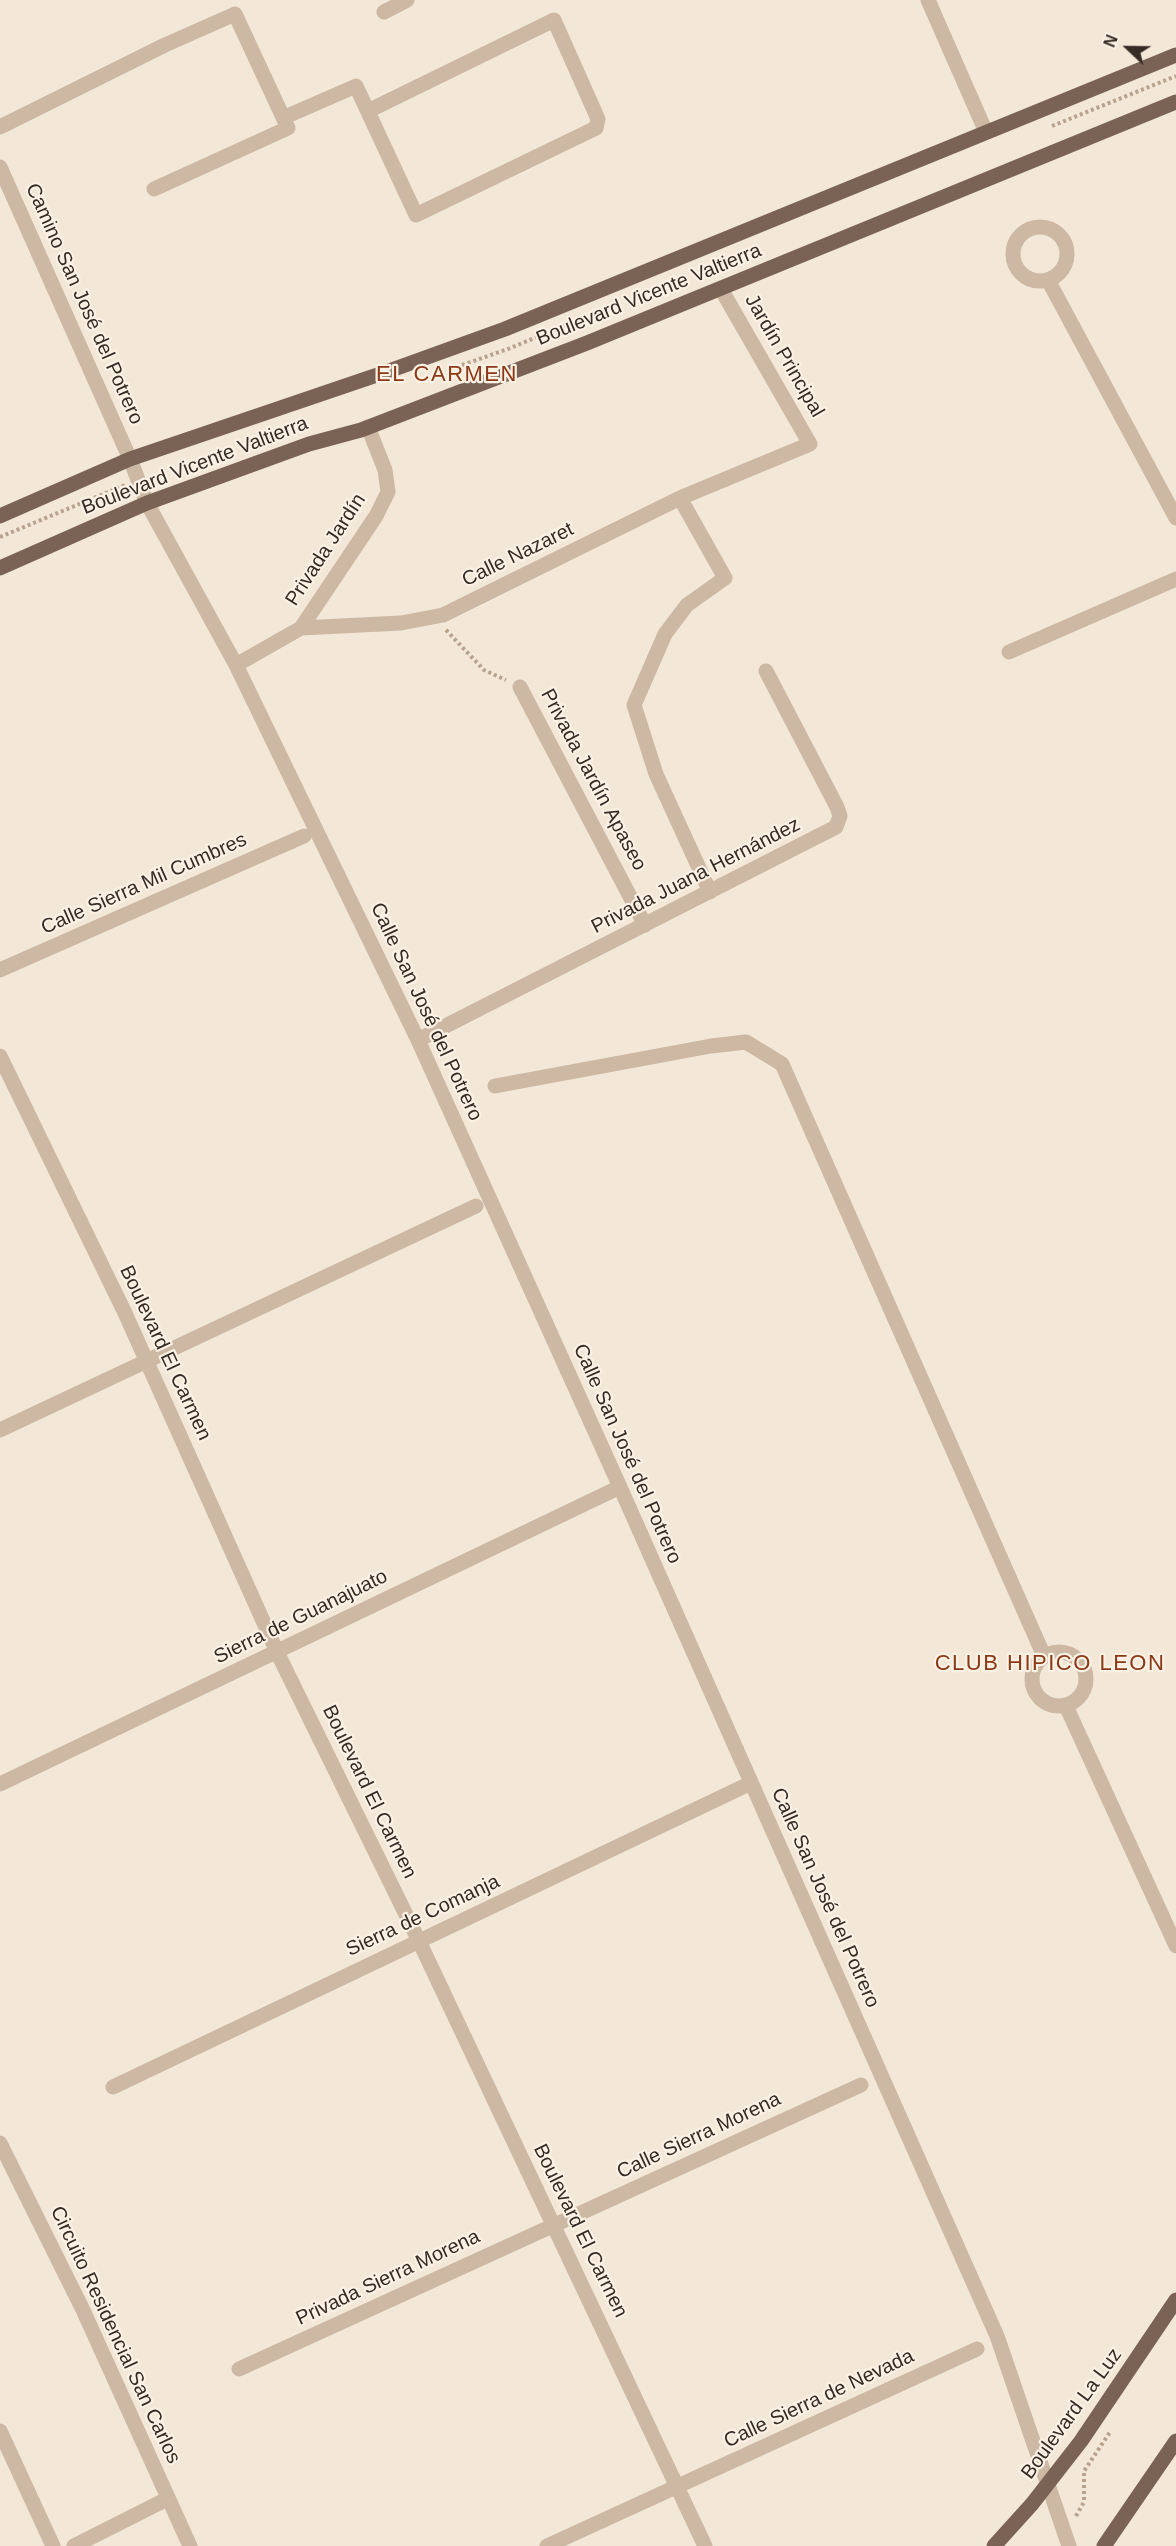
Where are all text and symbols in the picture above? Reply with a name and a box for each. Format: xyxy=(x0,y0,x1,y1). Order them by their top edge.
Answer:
north arrow xyxy=(1098,18,1158,78)
text: N xyxy=(1101,33,1121,50)
street label: Camino San José del Potrero xyxy=(20,180,148,428)
street label: Boulevard Vicente Valtierra xyxy=(533,239,765,351)
street label: Jardín Principal xyxy=(739,290,829,422)
district label: EL CARMEN xyxy=(376,362,518,388)
street label: Boulevard Vicente Valtierra xyxy=(78,412,312,520)
street label: Privada Jardín xyxy=(281,489,371,611)
street label: Calle Nazaret xyxy=(458,518,578,592)
street label: Privada Jardín Apaseo xyxy=(535,685,651,875)
street label: Privada Juana Hernández xyxy=(588,813,804,939)
street label: Calle Sierra Mil Cumbres xyxy=(38,828,250,940)
street label: Calle San José del Potrero xyxy=(365,899,487,1125)
street label: Boulevard El Carmen xyxy=(114,1262,216,1444)
street label: Calle San José del Potrero xyxy=(568,1340,686,1568)
street label: Sierra de Guanajuato xyxy=(210,1565,392,1669)
district label: CLUB HIPICO LEON xyxy=(935,1651,1165,1677)
street label: Boulevard El Carmen xyxy=(317,1701,421,1883)
street label: Calle San José del Potrero xyxy=(766,1784,884,2012)
street label: Sierra de Comanja xyxy=(342,1870,504,1962)
street label: Calle Sierra Morena xyxy=(613,2088,785,2184)
street label: Boulevard El Carmen xyxy=(528,2140,632,2322)
street label: Circuito Residencial San Carlos xyxy=(45,2202,185,2468)
street label: Privada Sierra Morena xyxy=(292,2225,484,2331)
street label: Calle Sierra de Nevada xyxy=(720,2344,918,2454)
street label: Boulevard La Luz xyxy=(1017,2344,1127,2484)

